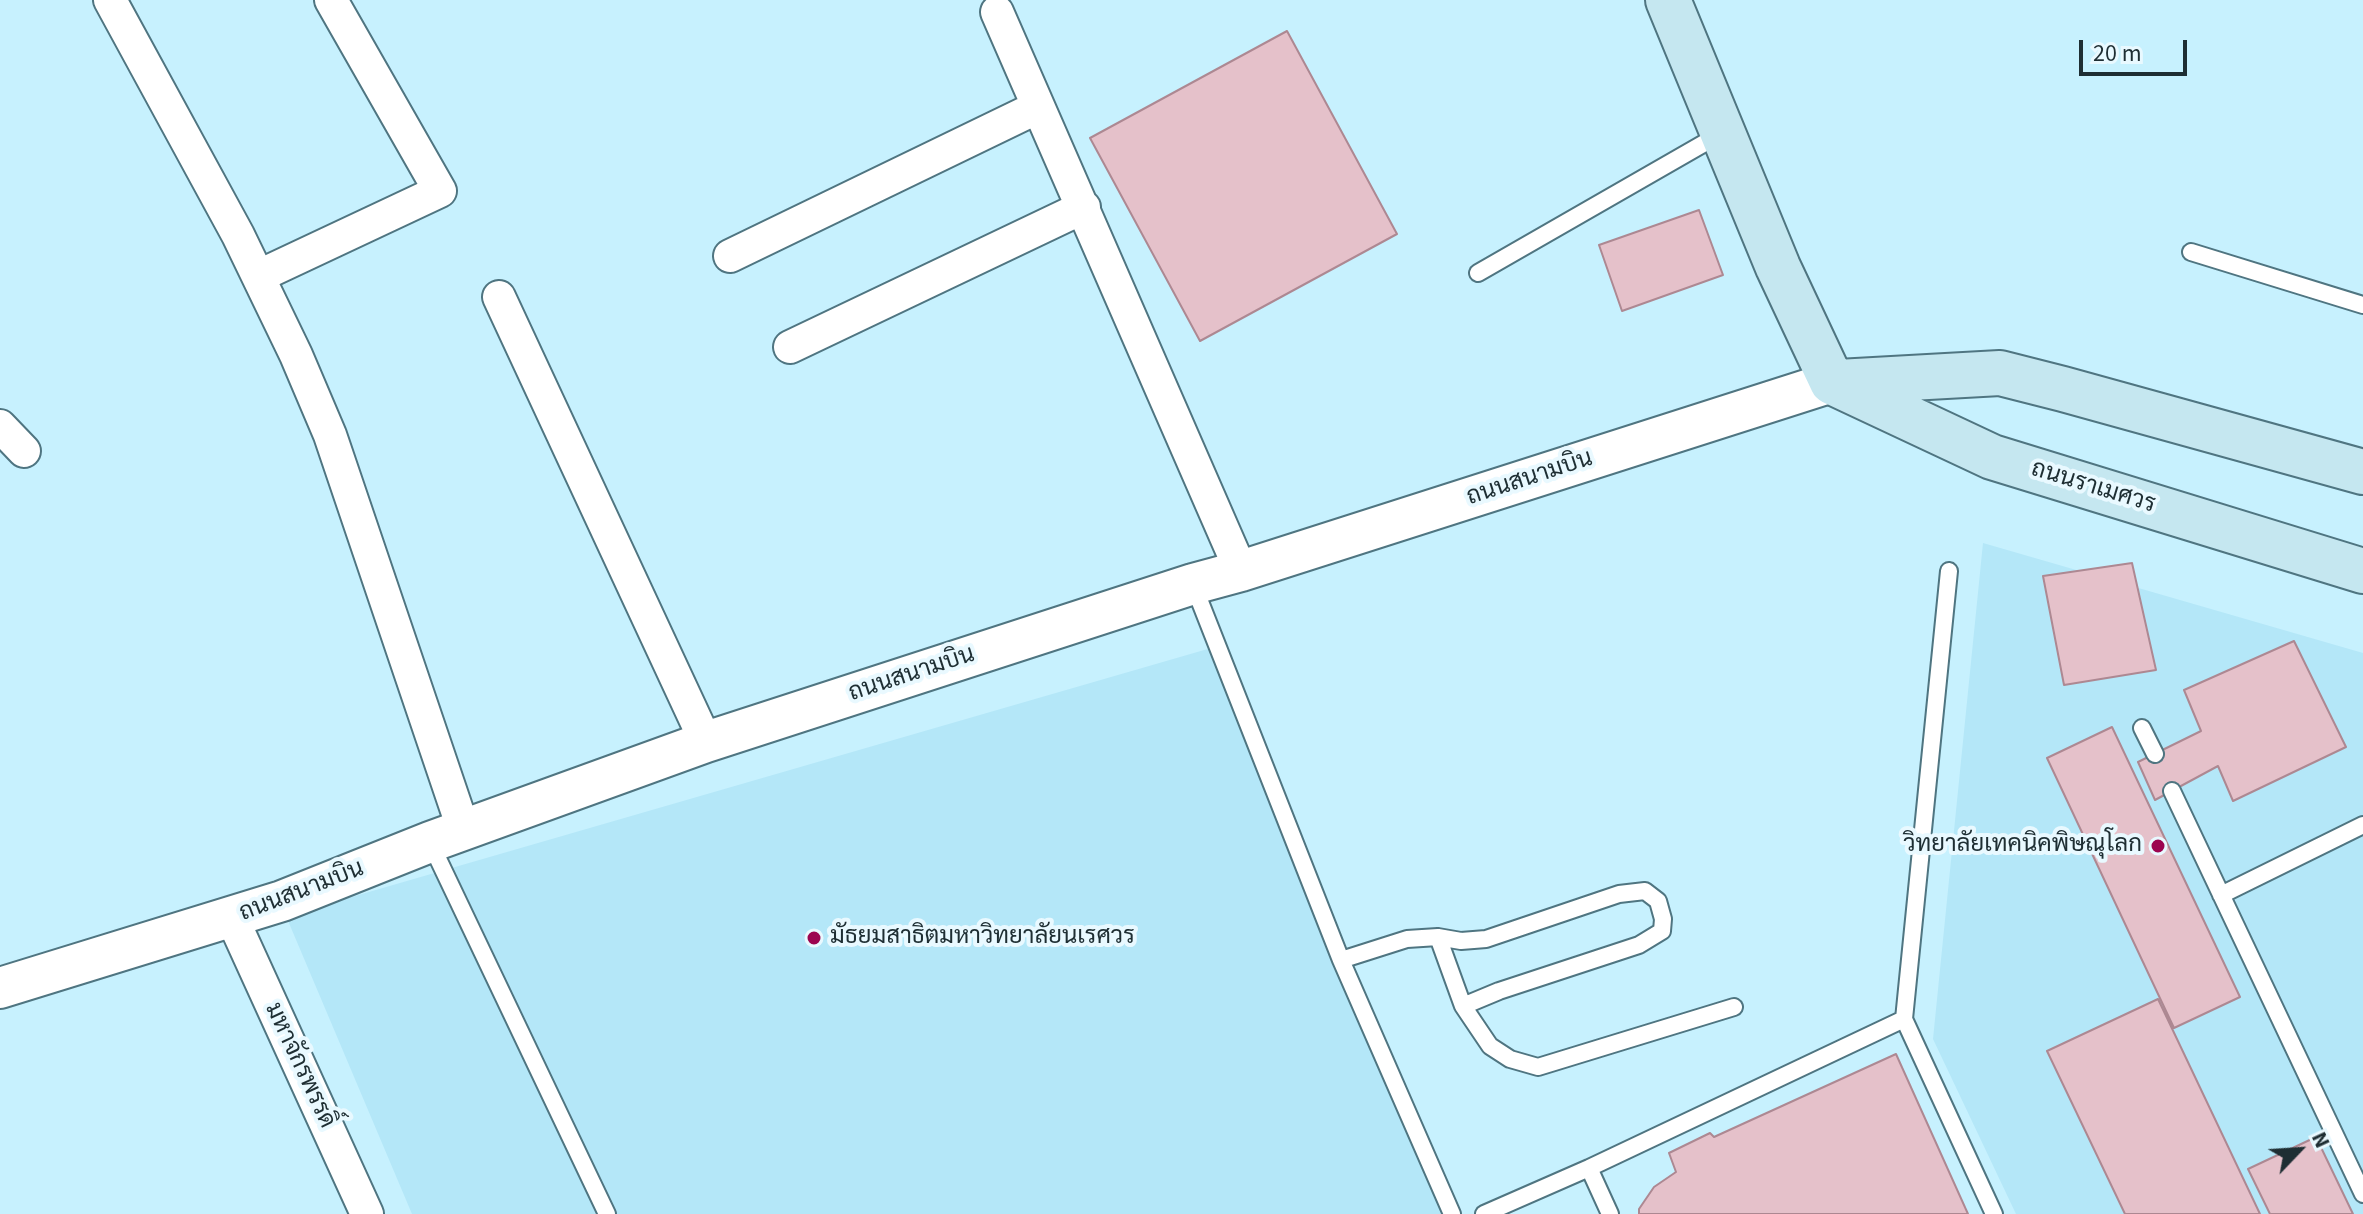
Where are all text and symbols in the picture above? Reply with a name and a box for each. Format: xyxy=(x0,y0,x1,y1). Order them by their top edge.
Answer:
scale bar xyxy=(2083,24,2191,74)
text: 20 m xyxy=(2093,36,2142,71)
street label: ถนนสนามบิน xyxy=(1463,445,1597,513)
street label: ถนนราเมศวร xyxy=(2027,455,2159,521)
street label: ถนนสนามบิน xyxy=(845,641,979,709)
place label: วิทยาลัยเทคนิคพิษณุโลก xyxy=(1903,832,2142,860)
marker: วิทยาลัยเทคนิคพิษณุโลก xyxy=(2149,837,2167,855)
street label: ถนนสนามบิน xyxy=(236,855,368,929)
place label: มัธยมสาธิตมหาวิทยาลัยนเรศวร xyxy=(830,924,1135,952)
marker: มัธยมสาธิตมหาวิทยาลัยนเรศวร xyxy=(805,929,823,947)
street label: มหาจักรพรรดิ์ xyxy=(257,999,341,1133)
north arrow xyxy=(2259,1110,2339,1190)
text: N xyxy=(2303,1126,2338,1153)

